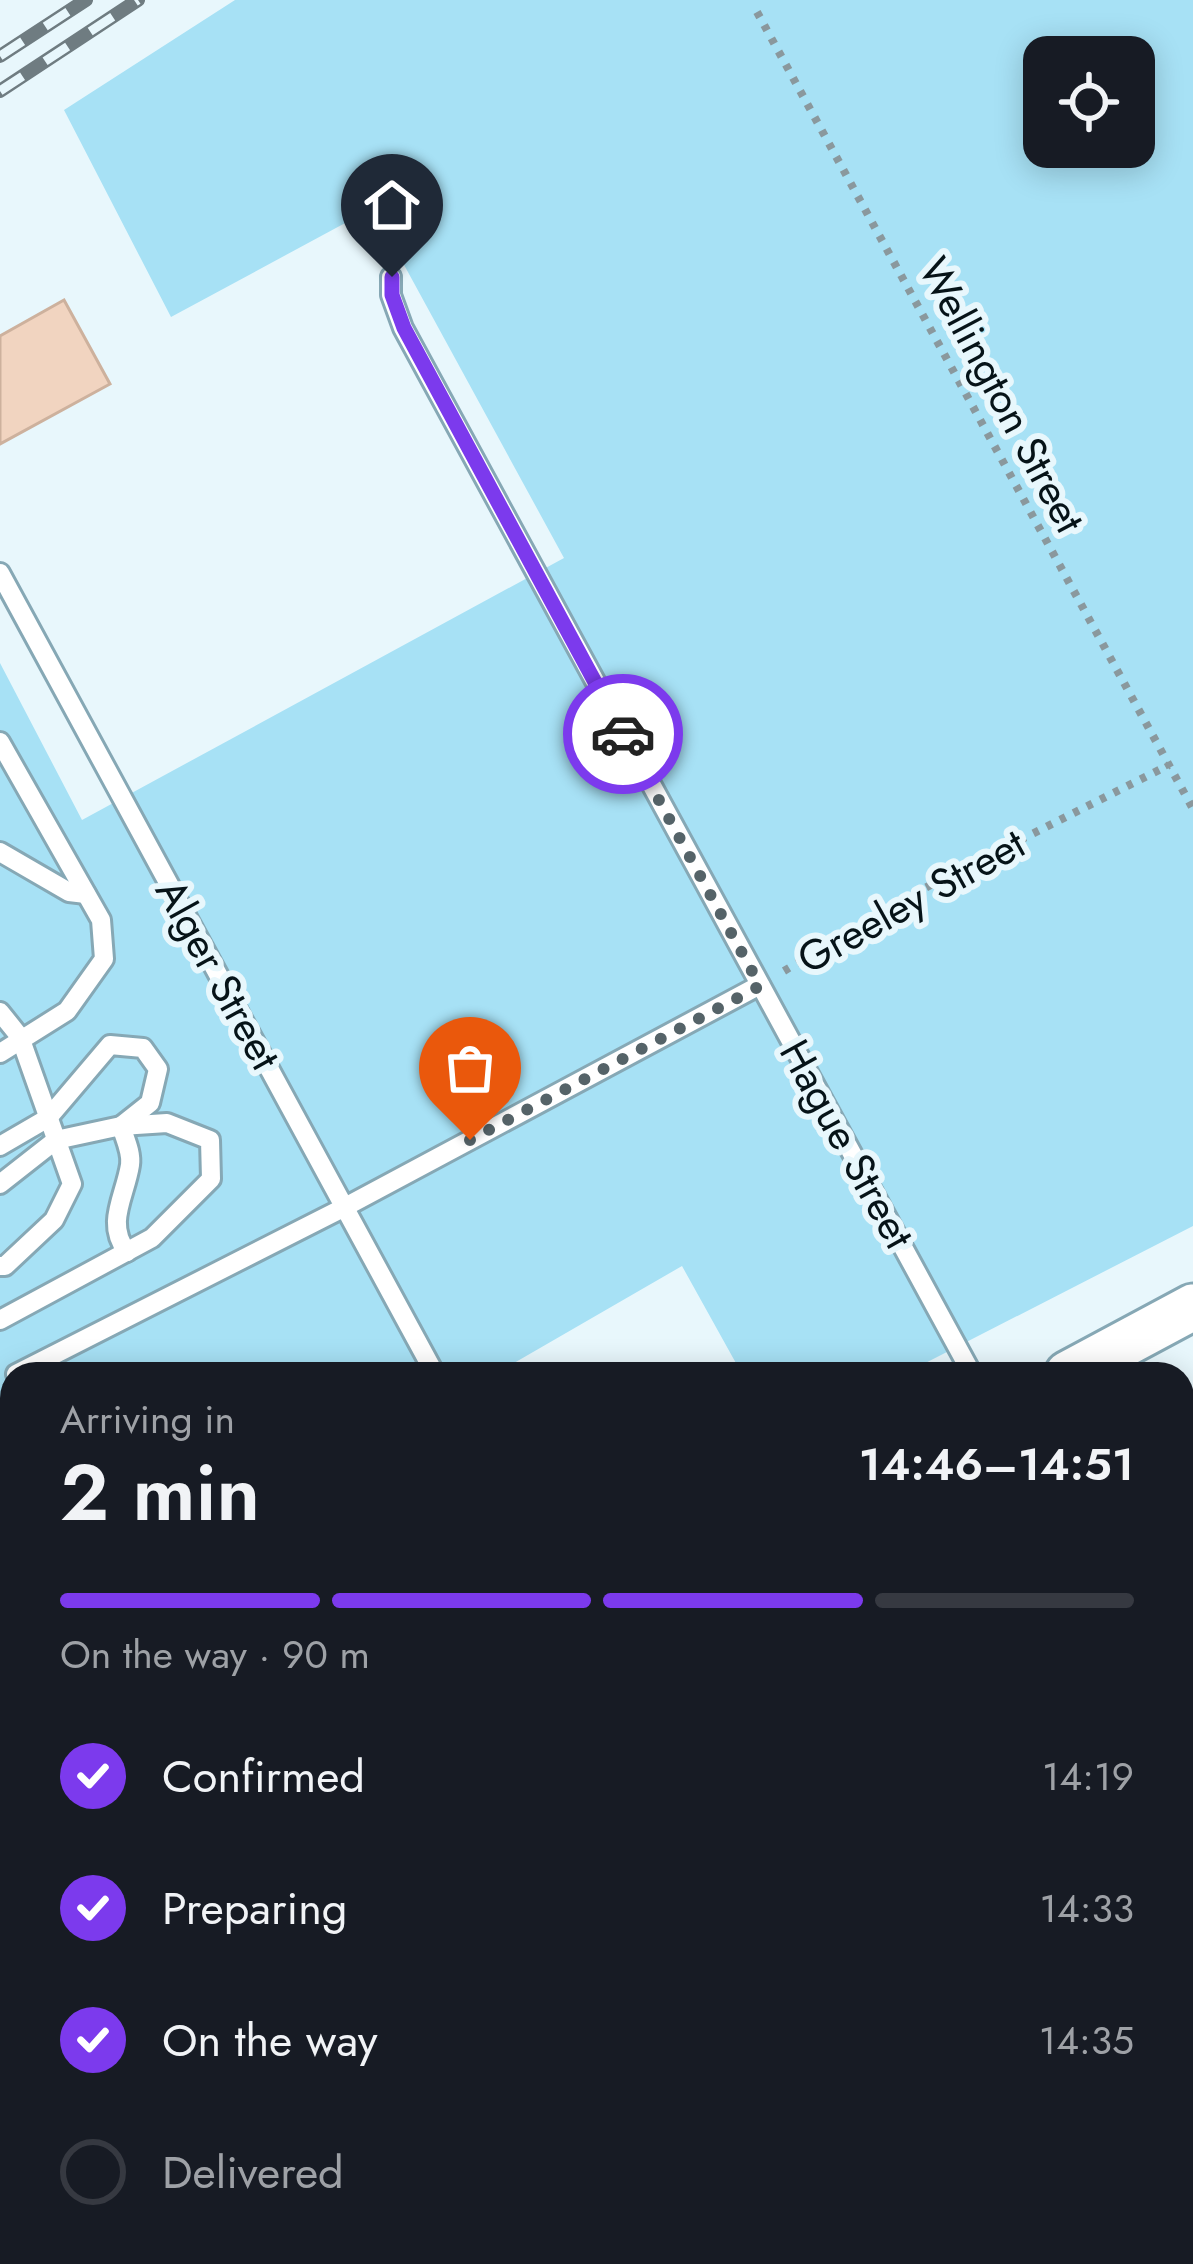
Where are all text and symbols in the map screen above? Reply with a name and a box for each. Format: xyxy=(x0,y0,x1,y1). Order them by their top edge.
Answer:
map controls xyxy=(1023,36,1155,168)
button: locate xyxy=(1023,36,1155,168)
pin xyxy=(341,154,443,277)
icon: home xyxy=(359,172,425,238)
street label: Wellington Street xyxy=(904,246,1100,544)
courier xyxy=(563,674,683,794)
icon: car xyxy=(590,701,656,767)
street label: Greeley Street xyxy=(786,813,1036,989)
street label: Alger Street xyxy=(140,867,296,1081)
pin xyxy=(419,1017,521,1140)
street label: Hague Street xyxy=(764,1028,930,1260)
icon: bag xyxy=(437,1035,503,1101)
text: Arriving in xyxy=(60,1391,235,1448)
text: 14:46–14:51 xyxy=(859,1432,1134,1497)
text: 2 min xyxy=(60,1437,260,1549)
text: On the way · 90 m xyxy=(60,1626,370,1683)
icon: check xyxy=(60,1743,126,1809)
text: Confirmed xyxy=(162,1744,365,1809)
text: 14:19 xyxy=(1042,1748,1134,1805)
icon: check xyxy=(60,1875,126,1941)
text: Preparing xyxy=(162,1876,347,1941)
text: 14:33 xyxy=(1039,1880,1134,1937)
icon: check xyxy=(60,2007,126,2073)
text: On the way xyxy=(162,2008,378,2073)
text: 14:35 xyxy=(1039,2012,1134,2069)
text: Delivered xyxy=(162,2140,344,2205)

